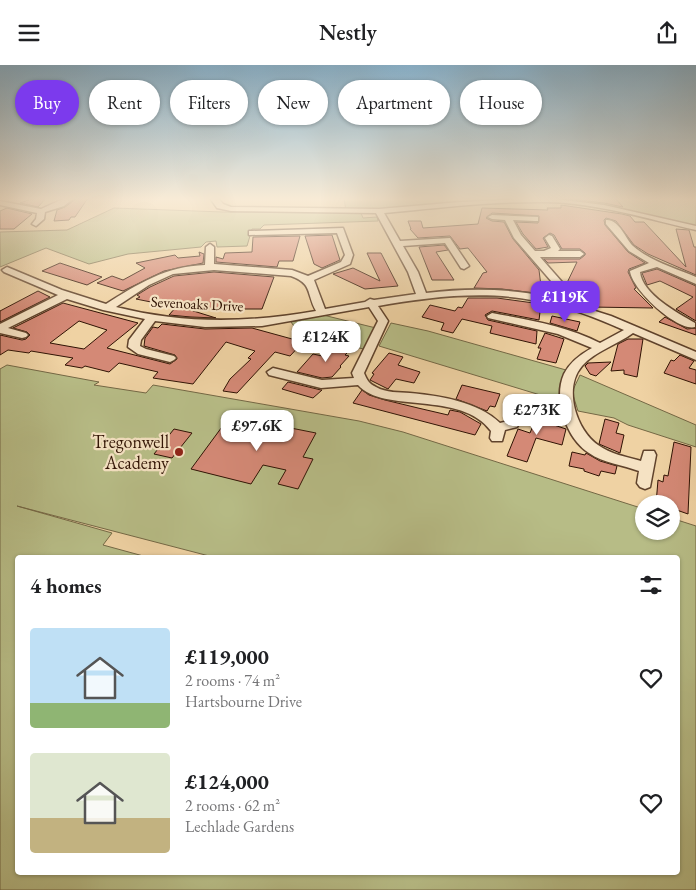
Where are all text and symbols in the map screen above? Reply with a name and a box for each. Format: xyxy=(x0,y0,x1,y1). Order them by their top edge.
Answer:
text: Nestly xyxy=(319,18,377,47)
icon: menu xyxy=(15,19,43,47)
icon: share xyxy=(653,19,681,47)
chip: Buy xyxy=(15,80,79,125)
chip: Rent xyxy=(89,80,160,125)
chip: Filters xyxy=(170,80,248,125)
chip: New xyxy=(258,80,328,125)
chip: Apartment xyxy=(338,80,450,125)
chip: House xyxy=(460,80,542,125)
pin: £119K xyxy=(530,281,600,323)
text: £119K xyxy=(542,286,588,307)
street label: Sevenoaks Drive xyxy=(150,292,244,315)
pin: £124K xyxy=(291,321,361,363)
text: £124K xyxy=(303,326,349,347)
pin: £273K xyxy=(502,393,572,436)
text: £273K xyxy=(514,399,560,420)
pin: £97.6K xyxy=(216,409,298,452)
text: £97.6K xyxy=(232,415,282,436)
place label: Tregonwell Academy xyxy=(92,430,169,474)
marker: Tregonwell Academy xyxy=(173,446,185,458)
map controls xyxy=(635,495,680,540)
button: layers xyxy=(635,495,680,540)
icon: filters xyxy=(637,571,665,599)
text: 4 homes xyxy=(30,572,102,599)
text: £119,000 xyxy=(185,643,269,670)
icon: home xyxy=(70,648,130,708)
icon: heart xyxy=(637,664,665,692)
text: 2 rooms · 74 m² xyxy=(185,670,280,691)
text: Hartsbourne Drive xyxy=(185,691,302,712)
text: £124,000 xyxy=(185,768,269,795)
icon: home xyxy=(70,773,130,833)
icon: heart xyxy=(637,789,665,817)
text: 2 rooms · 62 m² xyxy=(185,795,280,816)
text: Lechlade Gardens xyxy=(185,816,294,837)

